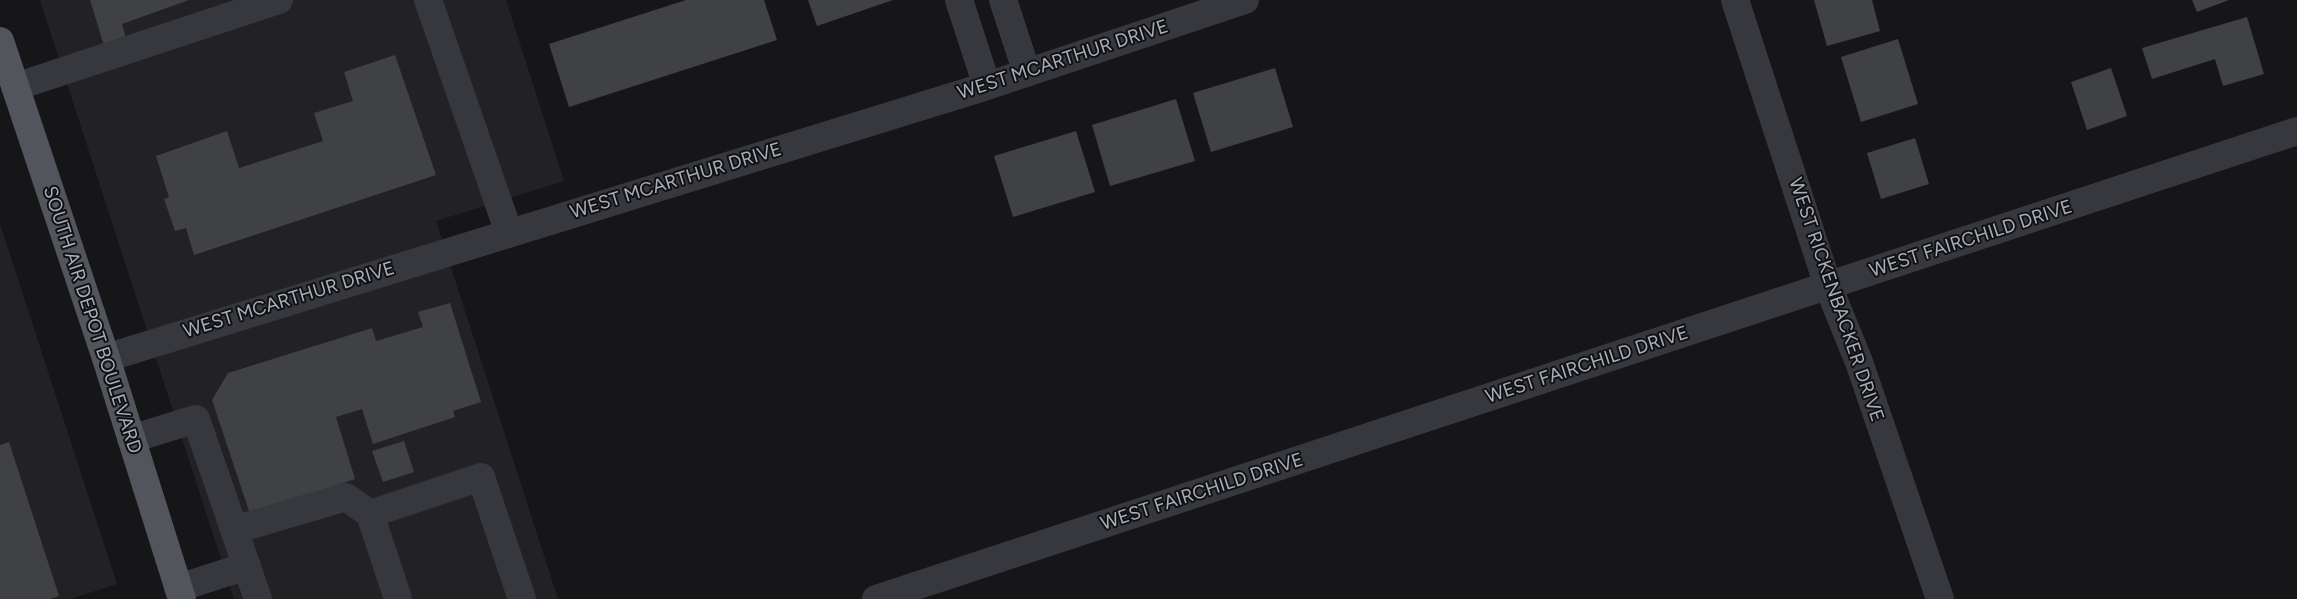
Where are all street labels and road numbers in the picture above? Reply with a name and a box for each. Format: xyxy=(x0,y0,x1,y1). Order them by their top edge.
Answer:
street label: WEST MCARTHUR DRIVE xyxy=(955,15,1171,105)
street label: WEST MCARTHUR DRIVE xyxy=(567,138,785,224)
street label: WEST RICKENBACKER DRIVE xyxy=(1783,175,1889,425)
street label: SOUTH AIR DEPOT BOULEVARD xyxy=(38,183,146,457)
street label: WEST FAIRCHILD DRIVE xyxy=(1867,195,2075,283)
street label: WEST MCARTHUR DRIVE xyxy=(180,257,398,343)
street label: WEST FAIRCHILD DRIVE xyxy=(1483,321,1691,409)
street label: WEST FAIRCHILD DRIVE xyxy=(1098,448,1306,536)

